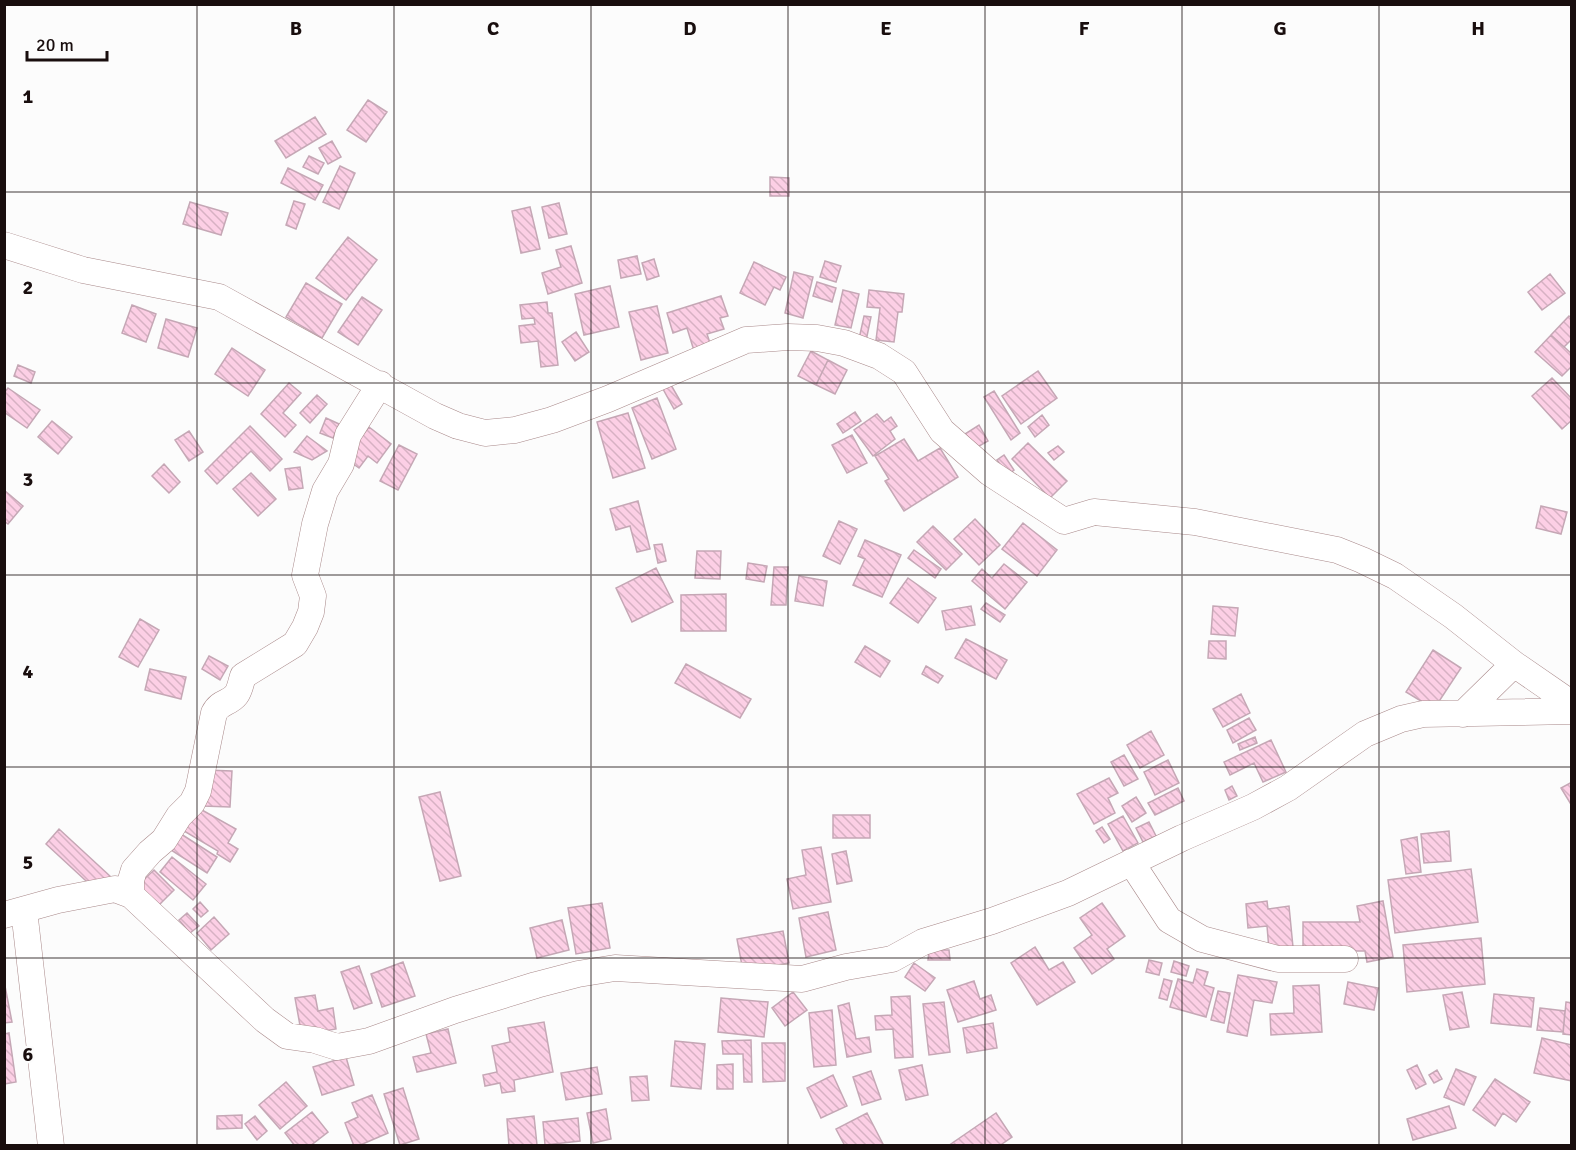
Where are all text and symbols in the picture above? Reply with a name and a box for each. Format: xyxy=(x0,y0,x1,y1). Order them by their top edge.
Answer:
text: B xyxy=(290,16,302,41)
text: C xyxy=(487,16,499,41)
text: D xyxy=(683,16,697,41)
text: E xyxy=(880,16,892,41)
text: F xyxy=(1079,16,1090,41)
text: G xyxy=(1273,16,1287,41)
text: H xyxy=(1471,16,1485,41)
scale bar xyxy=(27,24,106,62)
text: 20 m xyxy=(36,34,74,56)
text: 1 xyxy=(23,84,34,109)
text: 2 xyxy=(23,275,33,300)
text: 3 xyxy=(23,467,33,492)
text: 4 xyxy=(23,659,34,684)
text: 5 xyxy=(23,850,33,875)
text: 6 xyxy=(23,1042,34,1067)

